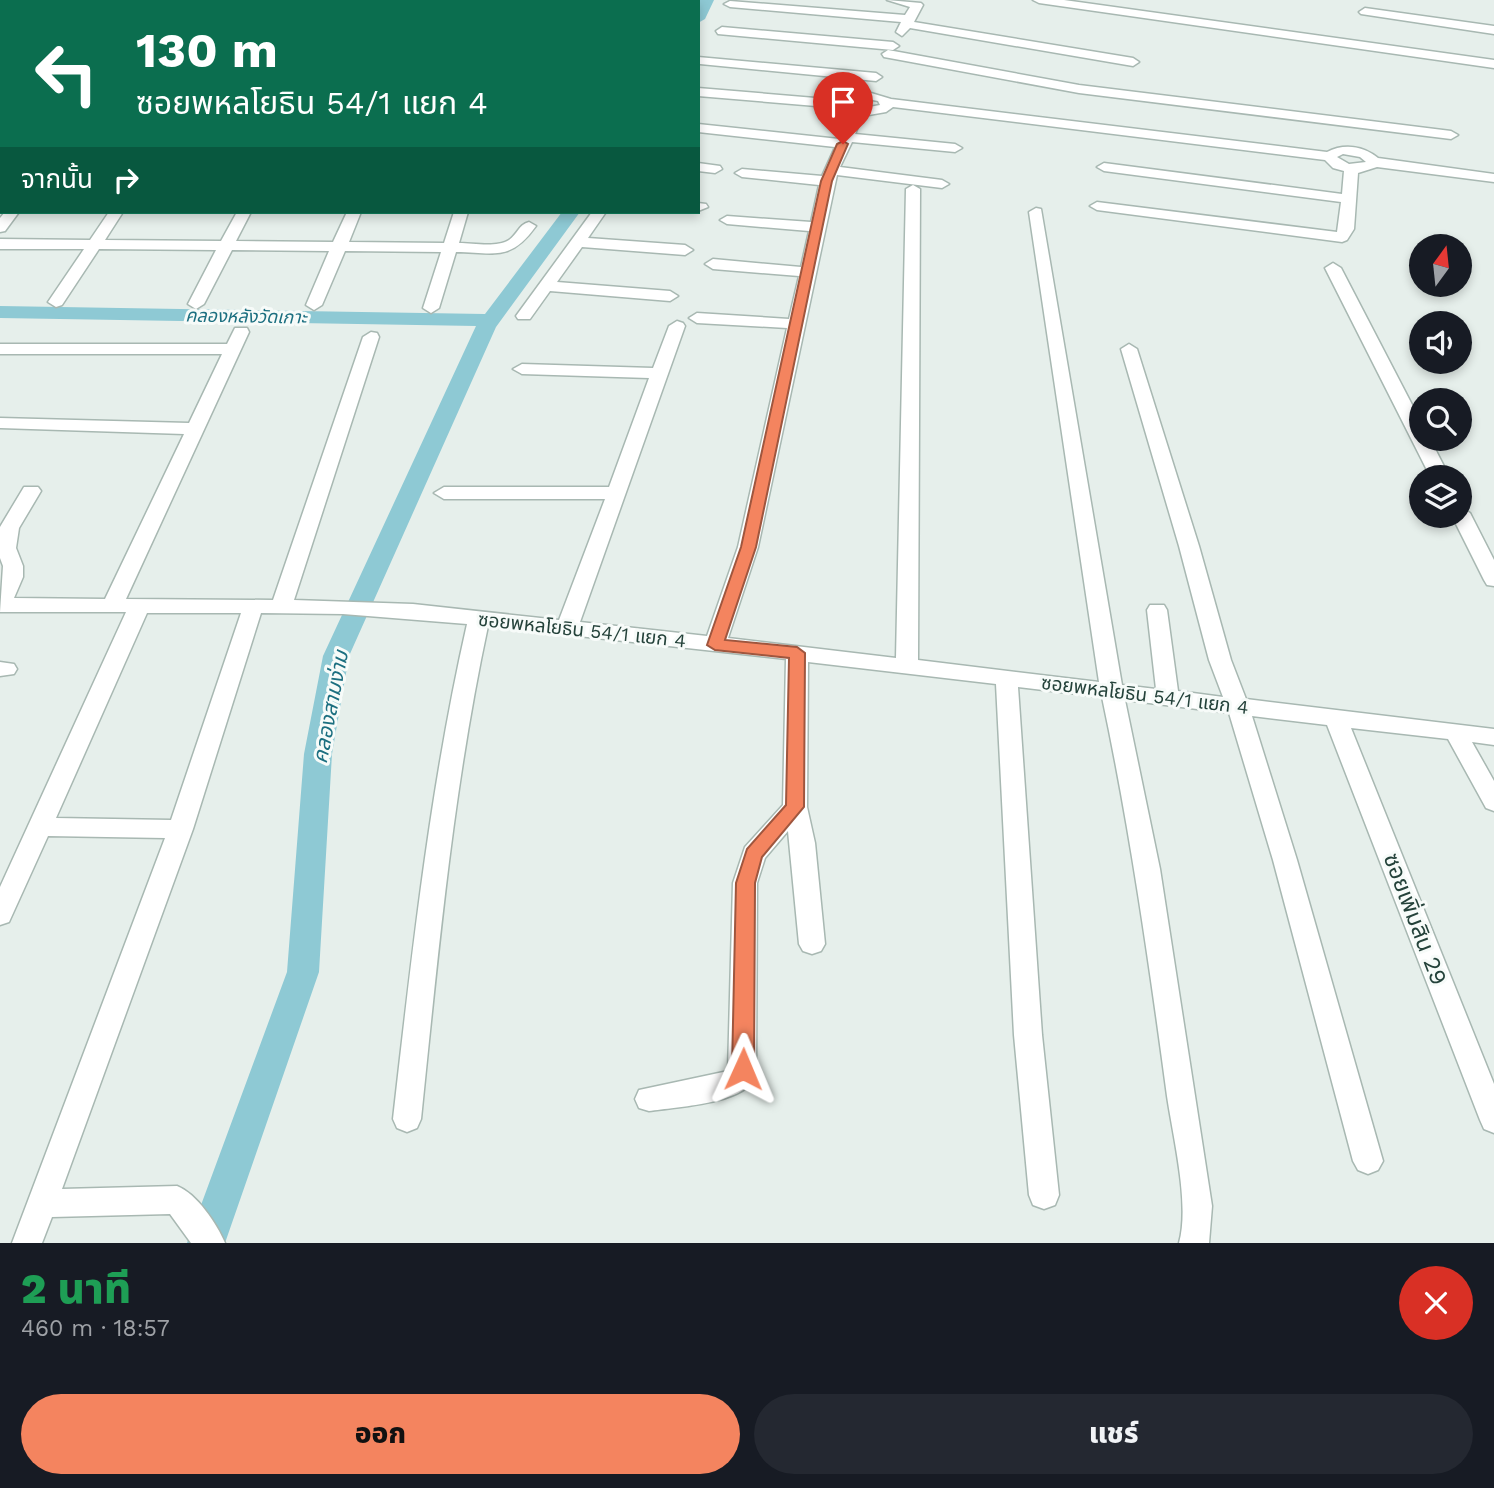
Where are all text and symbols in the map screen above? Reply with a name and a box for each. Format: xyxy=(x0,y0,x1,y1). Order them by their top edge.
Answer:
text: 130 m xyxy=(136,21,278,79)
icon: left xyxy=(21,28,112,119)
pin xyxy=(813,72,873,144)
icon: arrive xyxy=(824,83,862,121)
text: ซอยพหลโยธิน 54/1 แยก 4 xyxy=(136,84,488,122)
icon: right xyxy=(107,161,145,199)
text: จากนั้น xyxy=(21,164,93,194)
north arrow xyxy=(1409,234,1472,298)
map controls xyxy=(1409,234,1472,528)
water label: คลองหลังวัดเกาะ xyxy=(185,304,309,328)
button: sound xyxy=(1409,311,1472,374)
button: search xyxy=(1409,388,1472,451)
button: layers xyxy=(1409,465,1472,528)
street label: ซอยพหลโยธิน 54/1 แยก 4 xyxy=(477,608,687,652)
water label: คลองสามง่าม xyxy=(307,646,354,766)
street label: ซอยพหลโยธิน 54/1 แยก 4 xyxy=(1040,671,1250,719)
street label: ซอยเพิ่มสิน 29 xyxy=(1378,849,1454,989)
position arrow xyxy=(706,1032,780,1106)
text: 2 นาที xyxy=(21,1264,131,1313)
button: close xyxy=(1399,1266,1473,1340)
text: 460 m · 18:57 xyxy=(21,1315,170,1342)
button: ออก xyxy=(21,1394,740,1474)
button: แชร์ xyxy=(754,1394,1473,1474)

